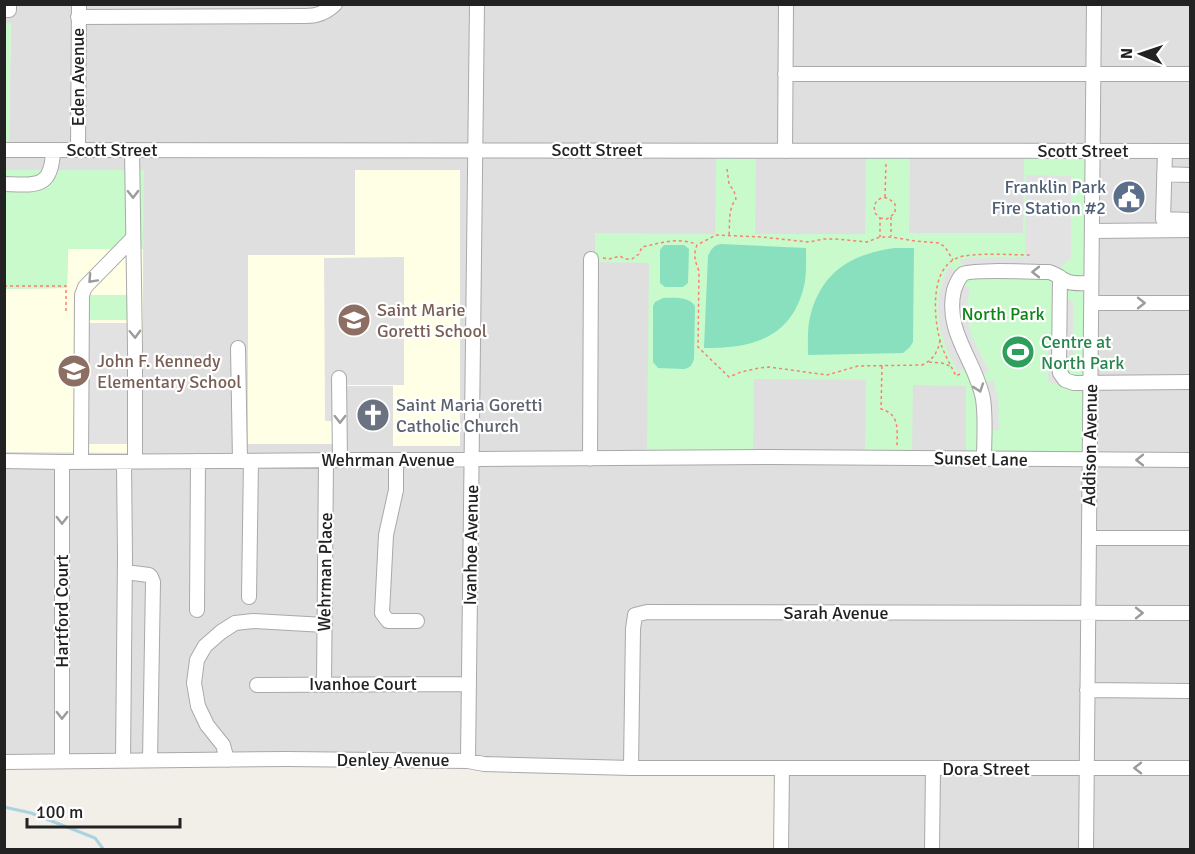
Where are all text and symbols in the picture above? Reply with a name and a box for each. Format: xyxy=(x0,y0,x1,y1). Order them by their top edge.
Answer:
north arrow xyxy=(1111,24,1171,84)
street label: Eden Avenue xyxy=(67,28,89,126)
text: N xyxy=(1117,48,1137,59)
street label: Scott Street xyxy=(66,139,158,161)
street label: Scott Street xyxy=(551,139,643,161)
street label: Scott Street xyxy=(1037,140,1129,162)
place label: Franklin Park Fire Station #2 xyxy=(991,176,1106,219)
public building icon: Franklin Park Fire Station #2 xyxy=(1111,179,1147,215)
one-way arrow xyxy=(127,190,139,199)
one-way arrow xyxy=(1031,266,1040,278)
one-way arrow xyxy=(88,273,99,283)
one-way arrow xyxy=(1137,297,1146,309)
place label: Saint Marie Goretti School xyxy=(377,299,487,342)
school or university icon: Saint Marie Goretti School xyxy=(336,302,372,338)
park label: North Park xyxy=(961,303,1045,325)
one-way arrow xyxy=(129,330,141,339)
place label: Centre at North Park xyxy=(1041,331,1124,374)
sports icon: Centre at North Park xyxy=(1000,334,1036,370)
place label: John F. Kennedy Elementary School xyxy=(97,350,242,393)
school or university icon: John F. Kennedy Elementary School xyxy=(56,353,92,389)
one-way arrow xyxy=(972,382,984,393)
street label: Addison Avenue xyxy=(1078,384,1102,506)
place label: Saint Maria Goretti Catholic Church xyxy=(396,394,543,437)
church icon: Saint Maria Goretti Catholic Church xyxy=(355,397,391,433)
one-way arrow xyxy=(334,414,346,423)
street label: Sunset Lane xyxy=(934,447,1028,471)
street label: Wehrman Avenue xyxy=(321,449,455,471)
one-way arrow xyxy=(1136,454,1145,466)
street label: Ivanhoe Avenue xyxy=(459,484,483,606)
street label: Wehrman Place xyxy=(313,512,337,632)
one-way arrow xyxy=(56,516,68,525)
street label: Hartford Court xyxy=(51,554,73,668)
street label: Sarah Avenue xyxy=(784,602,888,624)
one-way arrow xyxy=(1135,607,1144,619)
street label: Ivanhoe Court xyxy=(309,673,417,695)
one-way arrow xyxy=(56,711,68,720)
street label: Denley Avenue xyxy=(336,749,450,771)
street label: Dora Street xyxy=(942,758,1030,780)
one-way arrow xyxy=(1134,762,1143,774)
scale bar xyxy=(27,791,180,829)
text: 100 m xyxy=(36,801,83,823)

